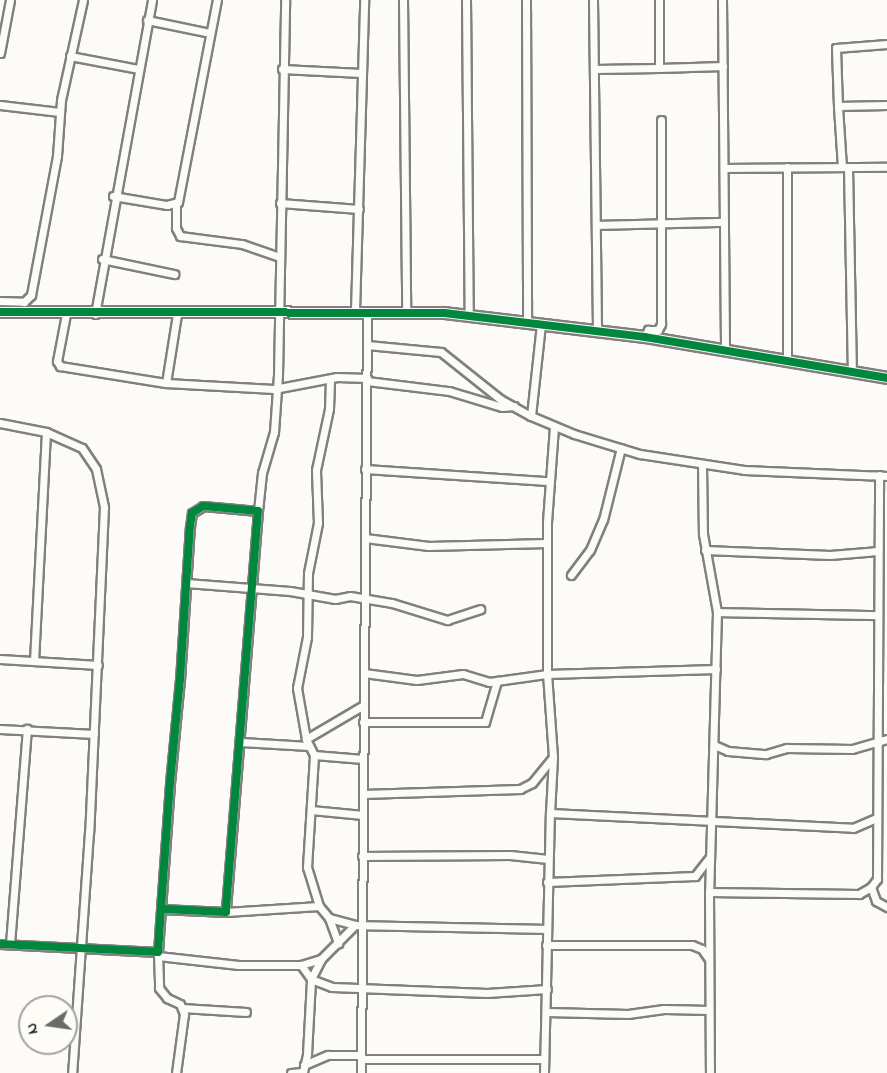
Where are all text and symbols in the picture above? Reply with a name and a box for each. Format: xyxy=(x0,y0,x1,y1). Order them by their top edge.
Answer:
north arrow xyxy=(18,995,78,1055)
text: N xyxy=(20,1021,45,1037)

